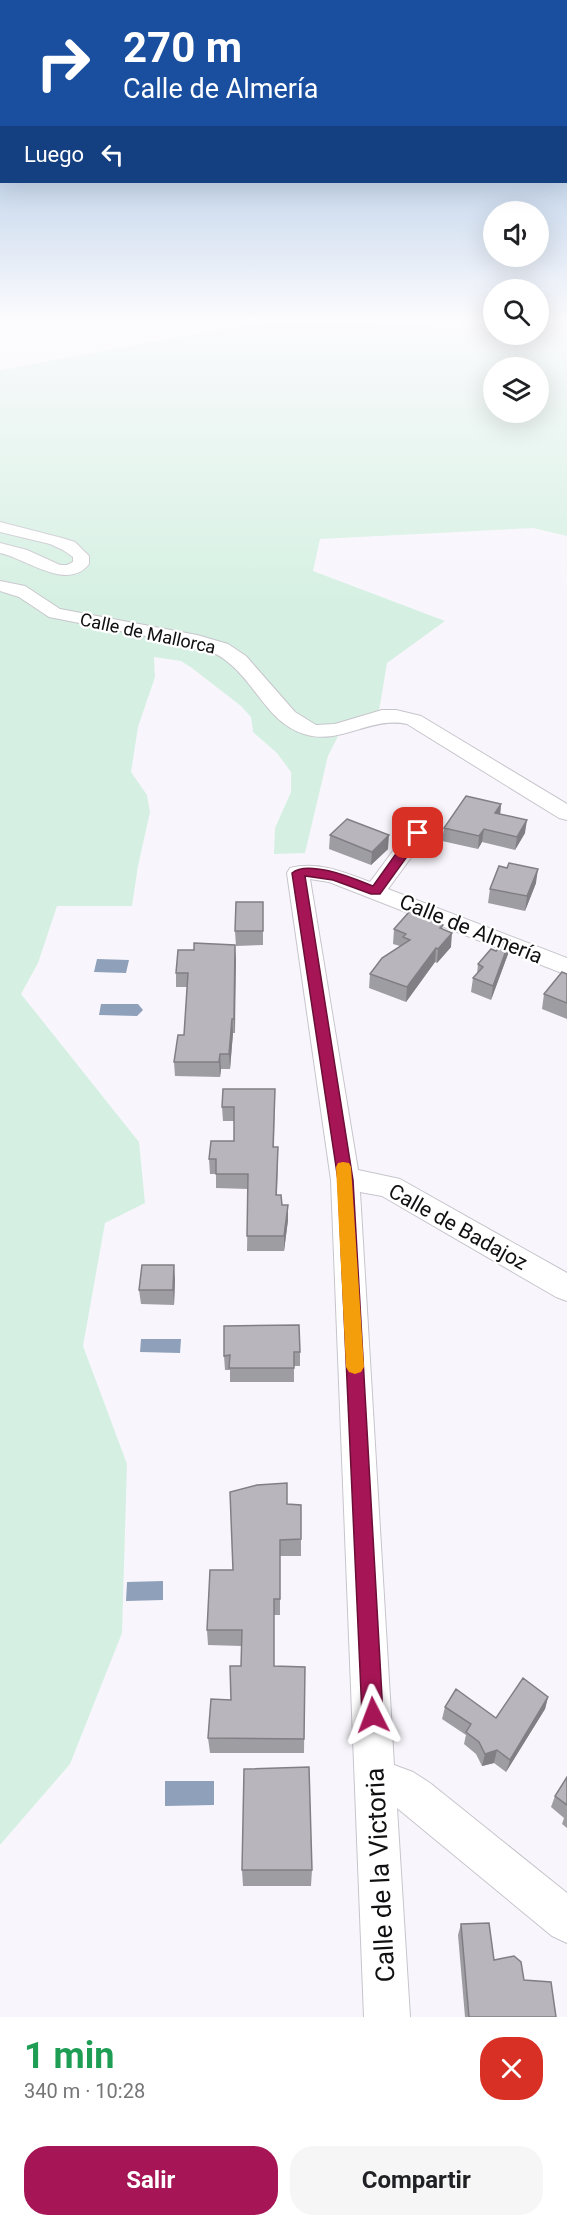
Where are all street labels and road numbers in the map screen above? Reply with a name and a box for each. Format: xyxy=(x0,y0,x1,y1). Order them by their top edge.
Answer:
street label: Calle de Mallorca xyxy=(78,608,218,658)
street label: Calle de Almería xyxy=(396,889,546,969)
street label: Calle de Badajoz xyxy=(384,1179,532,1275)
street label: Calle de la Victoria xyxy=(359,1767,401,1983)

